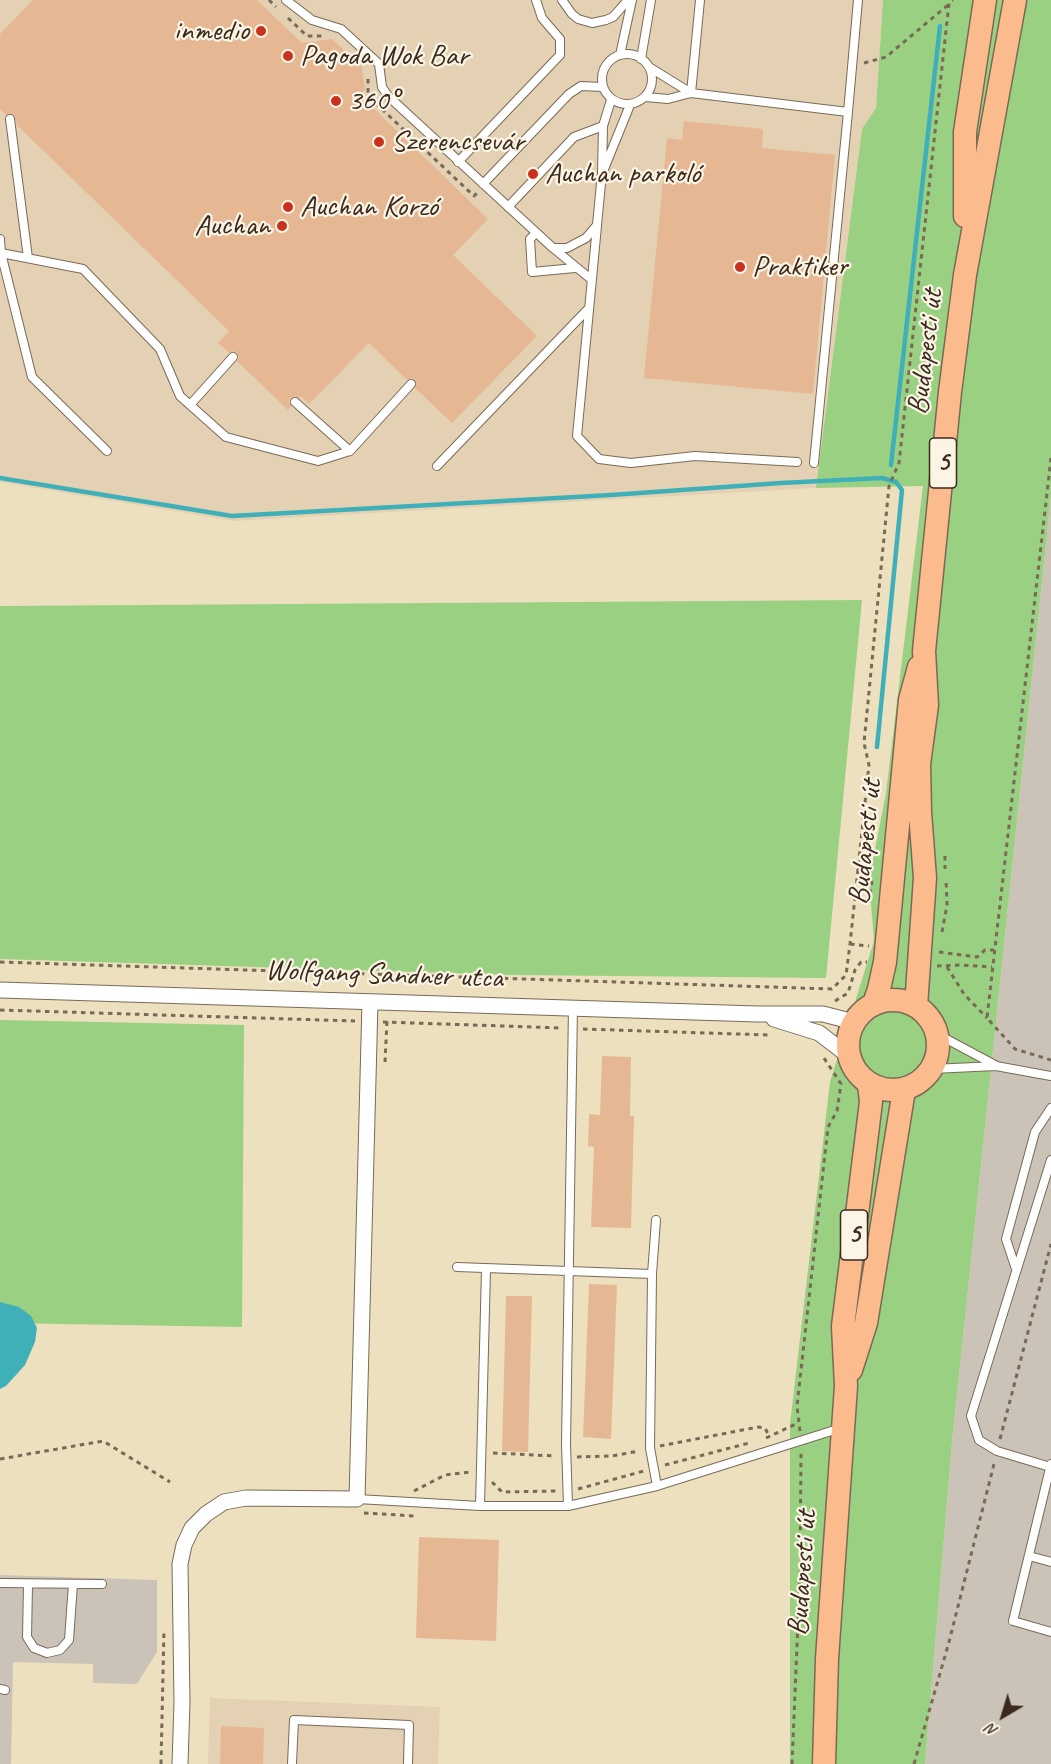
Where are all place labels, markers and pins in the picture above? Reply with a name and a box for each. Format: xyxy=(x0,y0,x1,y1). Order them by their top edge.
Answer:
place label: inmedio xyxy=(174,13,249,49)
marker: inmedio xyxy=(254,24,268,38)
place label: Pagoda Wok Bar xyxy=(300,38,468,74)
marker: Pagoda Wok Bar xyxy=(281,49,295,63)
place label: 360° xyxy=(348,83,397,119)
marker: 360° xyxy=(329,94,343,108)
place label: Szerencsevár xyxy=(391,124,524,160)
marker: Szerencsevár xyxy=(372,135,386,149)
place label: Auchan parkoló xyxy=(545,156,700,192)
marker: Auchan parkoló xyxy=(526,167,540,181)
place label: Auchan Korzó xyxy=(300,189,438,225)
marker: Auchan Korzó xyxy=(281,200,295,214)
place label: Auchan xyxy=(194,208,270,244)
marker: Auchan xyxy=(275,219,289,233)
place label: Praktiker xyxy=(752,249,848,285)
marker: Praktiker xyxy=(733,260,747,274)

